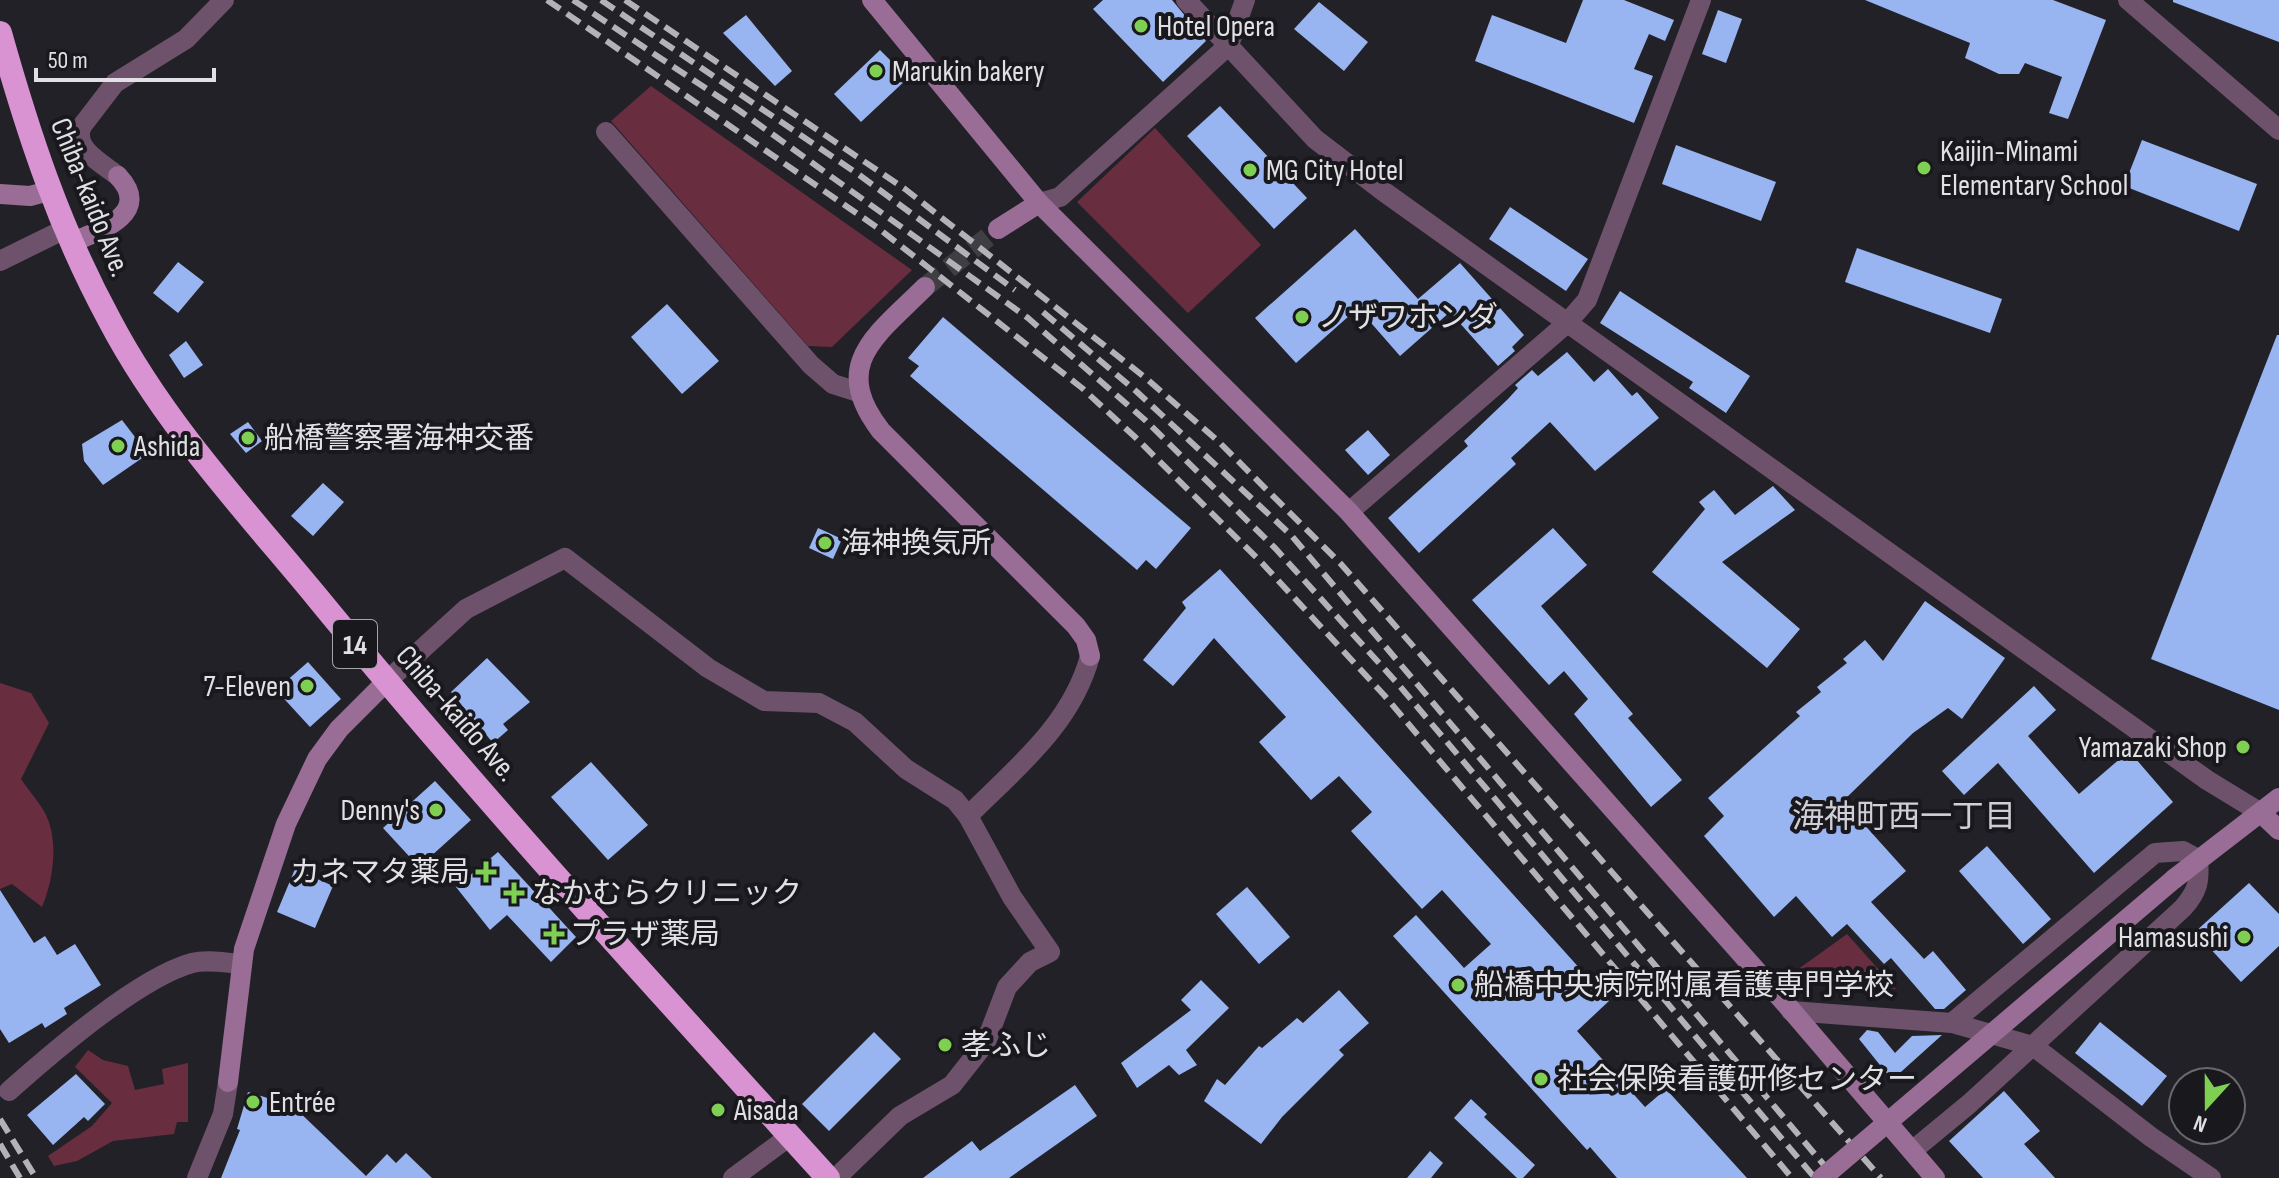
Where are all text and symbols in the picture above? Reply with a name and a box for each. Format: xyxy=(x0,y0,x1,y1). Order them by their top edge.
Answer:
place label: Hotel Opera xyxy=(1157,9,1275,45)
marker: Hotel Opera xyxy=(1132,17,1150,35)
scale bar xyxy=(36,32,214,82)
text: 50 m xyxy=(48,46,88,75)
place label: Marukin bakery xyxy=(892,54,1045,90)
marker: Marukin bakery xyxy=(867,62,885,80)
street label: Chiba-kaido Ave. xyxy=(42,113,138,282)
place label: Kaijin-Minami Elementary School xyxy=(1940,134,2128,204)
place label: MG City Hotel xyxy=(1266,153,1404,189)
marker: Kaijin-Minami Elementary School xyxy=(1915,159,1933,177)
marker: MG City Hotel xyxy=(1241,161,1259,179)
place label: ノザワホンダ xyxy=(1318,300,1498,336)
marker: ノザワホンダ xyxy=(1293,308,1311,326)
place label: 船橋警察署海神交番 xyxy=(264,421,534,457)
place label: Ashida xyxy=(133,429,200,465)
marker: 船橋警察署海神交番 xyxy=(239,429,257,447)
marker: Ashida xyxy=(109,437,127,455)
place label: 海神換気所 xyxy=(841,526,991,562)
marker: 海神換気所 xyxy=(816,534,834,552)
road number: 14 xyxy=(333,620,377,668)
street label: Chiba-kaido Ave. xyxy=(388,638,525,789)
place label: 7-Eleven xyxy=(203,669,291,705)
marker: 7-Eleven xyxy=(298,677,316,695)
place label: Yamazaki Shop xyxy=(2079,730,2227,766)
marker: Yamazaki Shop xyxy=(2234,738,2252,756)
place label: Denny's xyxy=(341,793,420,829)
district label: 海神町西一丁目 xyxy=(1792,798,2016,837)
marker: Denny's xyxy=(427,801,445,819)
place label: カネマタ薬局 xyxy=(290,855,470,891)
marker: カネマタ薬局 xyxy=(477,863,495,881)
place label: なかむらクリニック xyxy=(532,876,802,912)
marker: なかむらクリニック xyxy=(503,882,525,904)
place label: プラザ薬局 xyxy=(570,917,720,953)
place label: Hamasushi xyxy=(2118,920,2228,956)
marker: プラザ薬局 xyxy=(545,925,563,943)
marker: Hamasushi xyxy=(2235,928,2253,946)
place label: 船橋中央病院附属看護専門学校 xyxy=(1474,968,1894,1004)
marker: 船橋中央病院附属看護専門学校 xyxy=(1449,976,1467,994)
place label: 孝ふじ xyxy=(961,1028,1051,1064)
marker: 孝ふじ xyxy=(936,1036,954,1054)
place label: 社会保険看護研修センター xyxy=(1557,1062,1917,1098)
north arrow xyxy=(2167,1066,2247,1146)
marker: 社会保険看護研修センター xyxy=(1532,1070,1550,1088)
place label: Entrée xyxy=(269,1085,336,1121)
marker: Entrée xyxy=(244,1093,262,1111)
place label: Aisada xyxy=(733,1093,799,1129)
marker: Aisada xyxy=(709,1101,727,1119)
text: N xyxy=(2190,1109,2211,1138)

